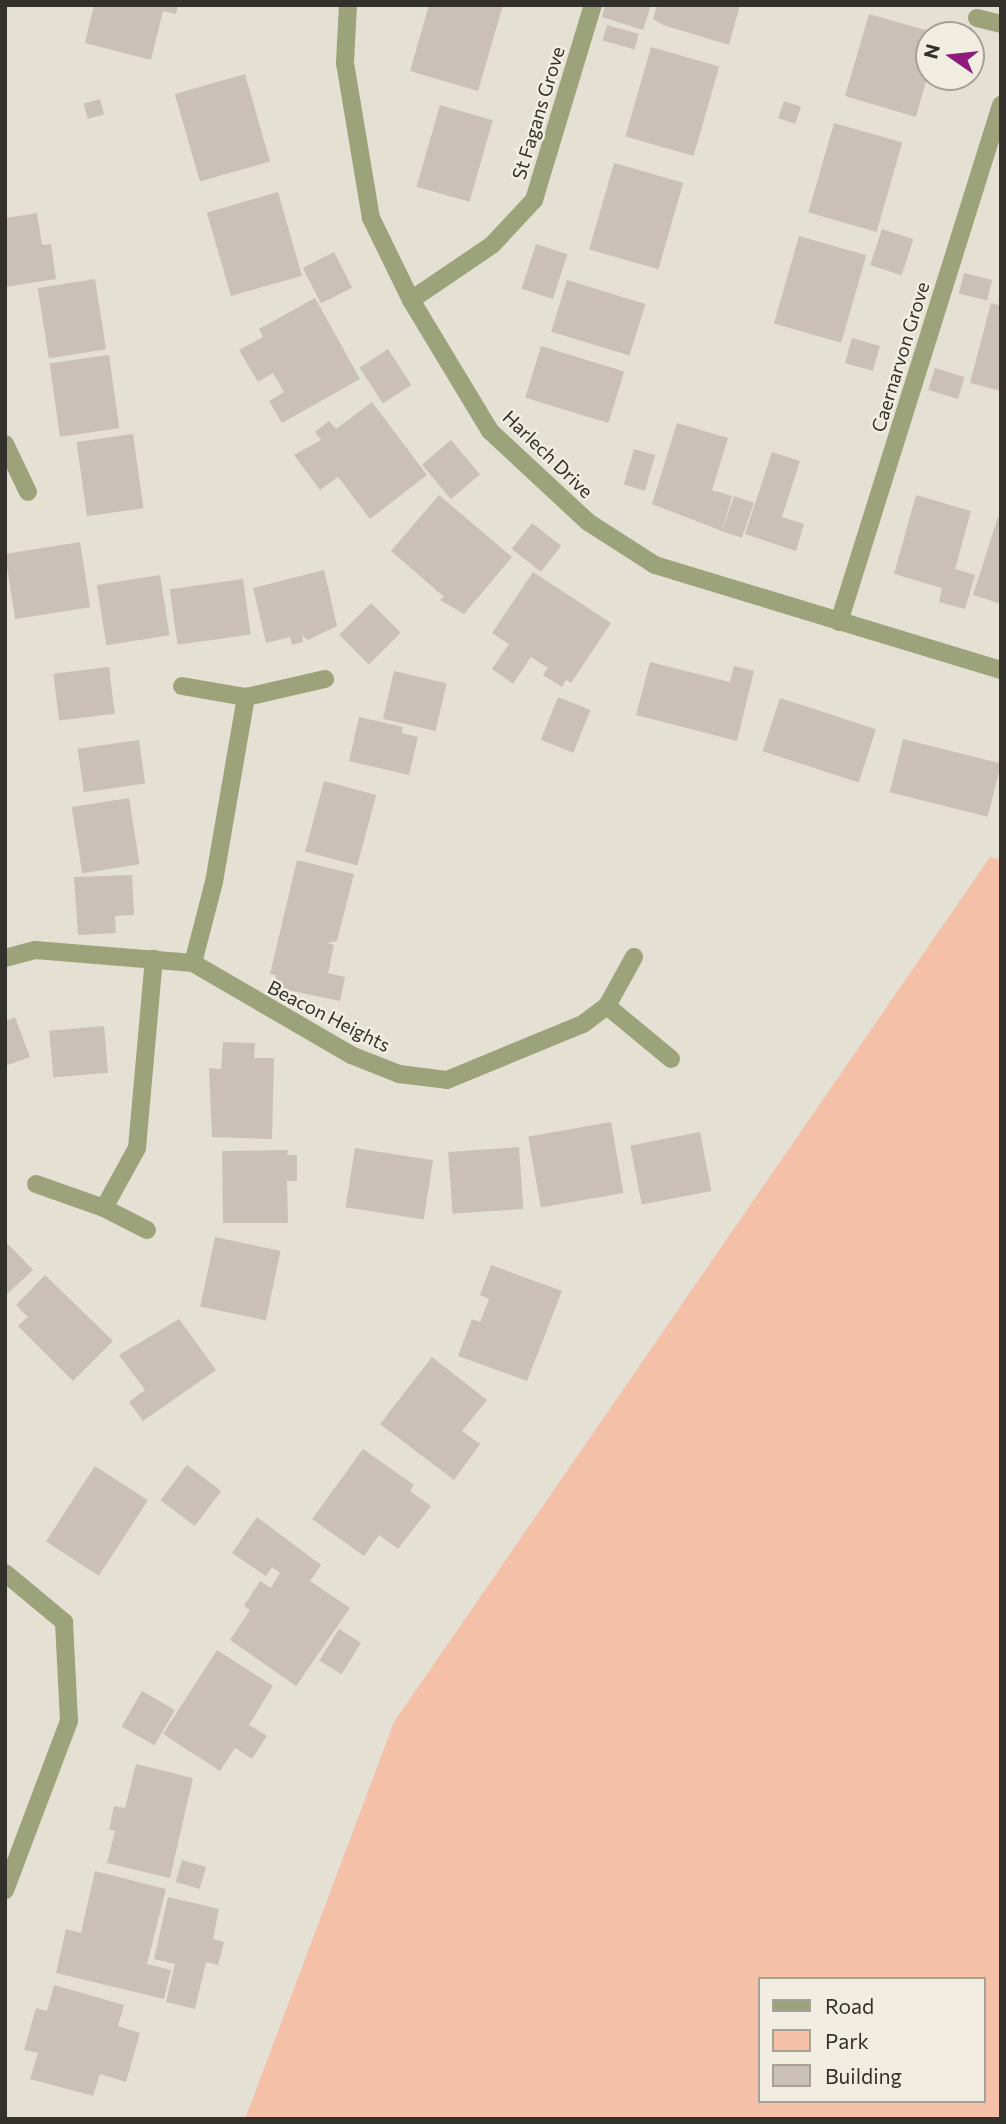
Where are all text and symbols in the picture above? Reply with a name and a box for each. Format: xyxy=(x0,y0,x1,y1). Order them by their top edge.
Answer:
north arrow xyxy=(915,21,985,91)
text: N xyxy=(918,42,944,61)
street label: St Fagans Grove xyxy=(507,44,569,182)
street label: Caernarvon Grove xyxy=(866,279,934,435)
street label: Harlech Drive xyxy=(498,405,598,503)
street label: Beacon Heights xyxy=(264,975,394,1057)
legend xyxy=(758,1977,985,2103)
text: Road xyxy=(825,1993,874,2018)
text: Park xyxy=(825,2028,869,2053)
text: Building xyxy=(825,2063,902,2088)

